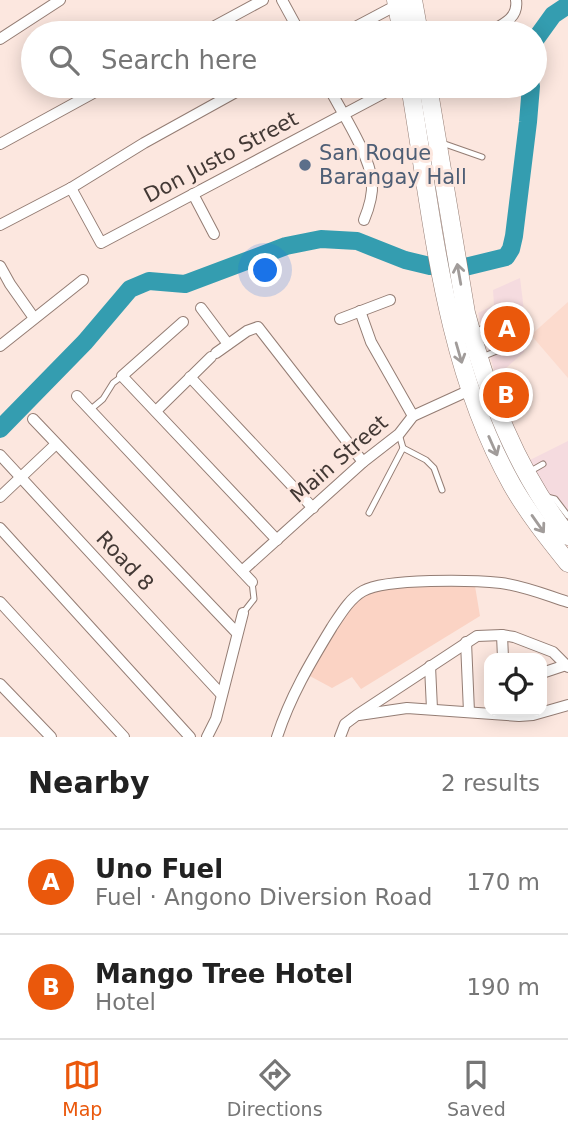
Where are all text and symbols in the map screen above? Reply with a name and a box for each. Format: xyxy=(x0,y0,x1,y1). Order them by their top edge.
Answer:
search box xyxy=(21,21,547,98)
icon: search xyxy=(45,41,83,79)
text: Search here xyxy=(101,45,257,75)
street label: Don Justo Street xyxy=(140,106,302,208)
place label: San Roque Barangay Hall xyxy=(319,141,467,189)
marker: San Roque Barangay Hall xyxy=(297,157,313,173)
your location xyxy=(248,253,282,287)
one-way arrow xyxy=(452,263,465,286)
pin: A xyxy=(484,303,530,355)
one-way arrow xyxy=(453,342,466,364)
pin: B xyxy=(483,369,529,421)
street label: Main Street xyxy=(286,410,392,508)
one-way arrow xyxy=(487,434,500,456)
one-way arrow xyxy=(531,514,545,533)
street label: Road 8 xyxy=(91,526,159,596)
map controls xyxy=(484,653,547,716)
button: locate xyxy=(484,653,547,716)
text: Nearby xyxy=(28,765,150,800)
text: 2 results xyxy=(441,770,540,796)
text: Uno Fuel xyxy=(95,854,223,884)
text: A xyxy=(42,869,60,895)
text: 170 m xyxy=(466,869,540,895)
text: Fuel · Angono Diversion Road xyxy=(95,884,432,910)
text: Mango Tree Hotel xyxy=(95,959,353,989)
text: B xyxy=(42,974,60,1000)
text: 190 m xyxy=(466,974,540,1000)
text: Hotel xyxy=(95,989,156,1015)
tab: Map xyxy=(62,1056,102,1120)
tab: Directions xyxy=(227,1056,323,1120)
tab: Saved xyxy=(447,1056,506,1120)

